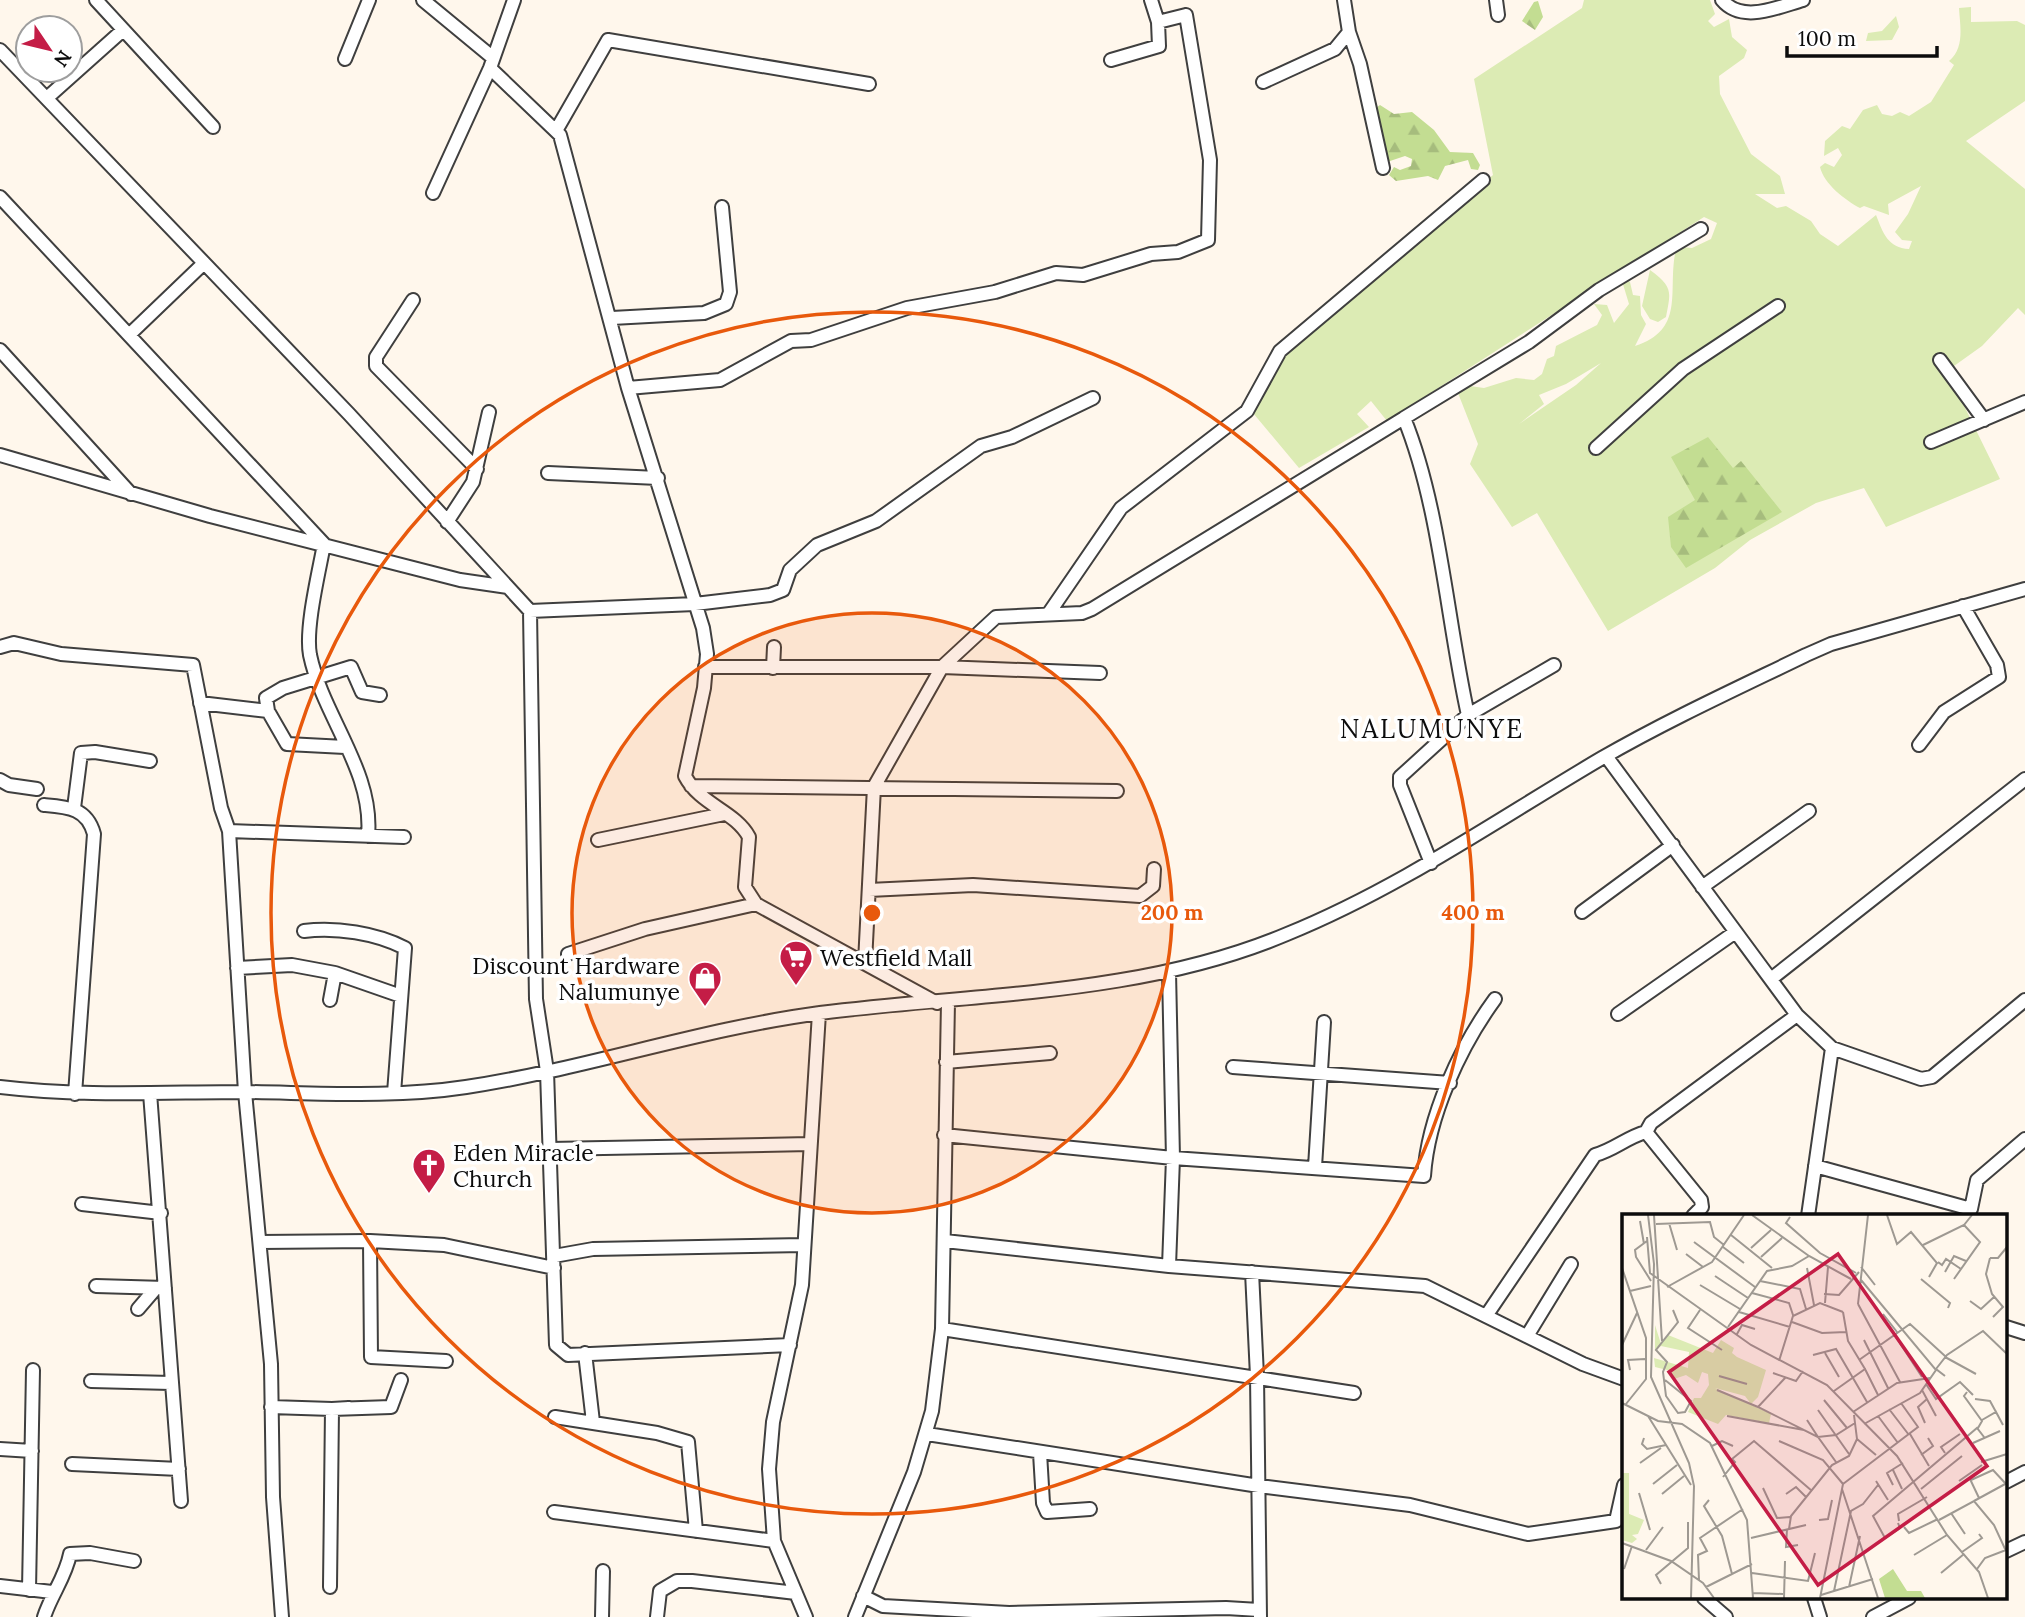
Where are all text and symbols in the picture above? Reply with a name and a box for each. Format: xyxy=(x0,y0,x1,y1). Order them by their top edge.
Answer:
north arrow xyxy=(14,14,84,84)
scale bar xyxy=(1787,14,1938,58)
text: 100 m xyxy=(1798,25,1856,52)
text: N xyxy=(49,46,77,72)
district label: NALUMUNYE xyxy=(1340,712,1524,745)
text: 200 m xyxy=(1141,899,1203,926)
text: 400 m xyxy=(1441,899,1505,926)
centre of rings xyxy=(860,901,884,925)
supermarket icon: Westfield Mall xyxy=(777,938,815,987)
place label: Westfield Mall xyxy=(820,943,972,972)
place label: Discount Hardware Nalumunye xyxy=(472,951,680,1006)
shop icon: Discount Hardware Nalumunye xyxy=(686,959,724,1008)
place label: Eden Miracle Church xyxy=(453,1138,594,1193)
church icon: Eden Miracle Church xyxy=(410,1146,448,1195)
inset map xyxy=(1622,1214,2008,1600)

